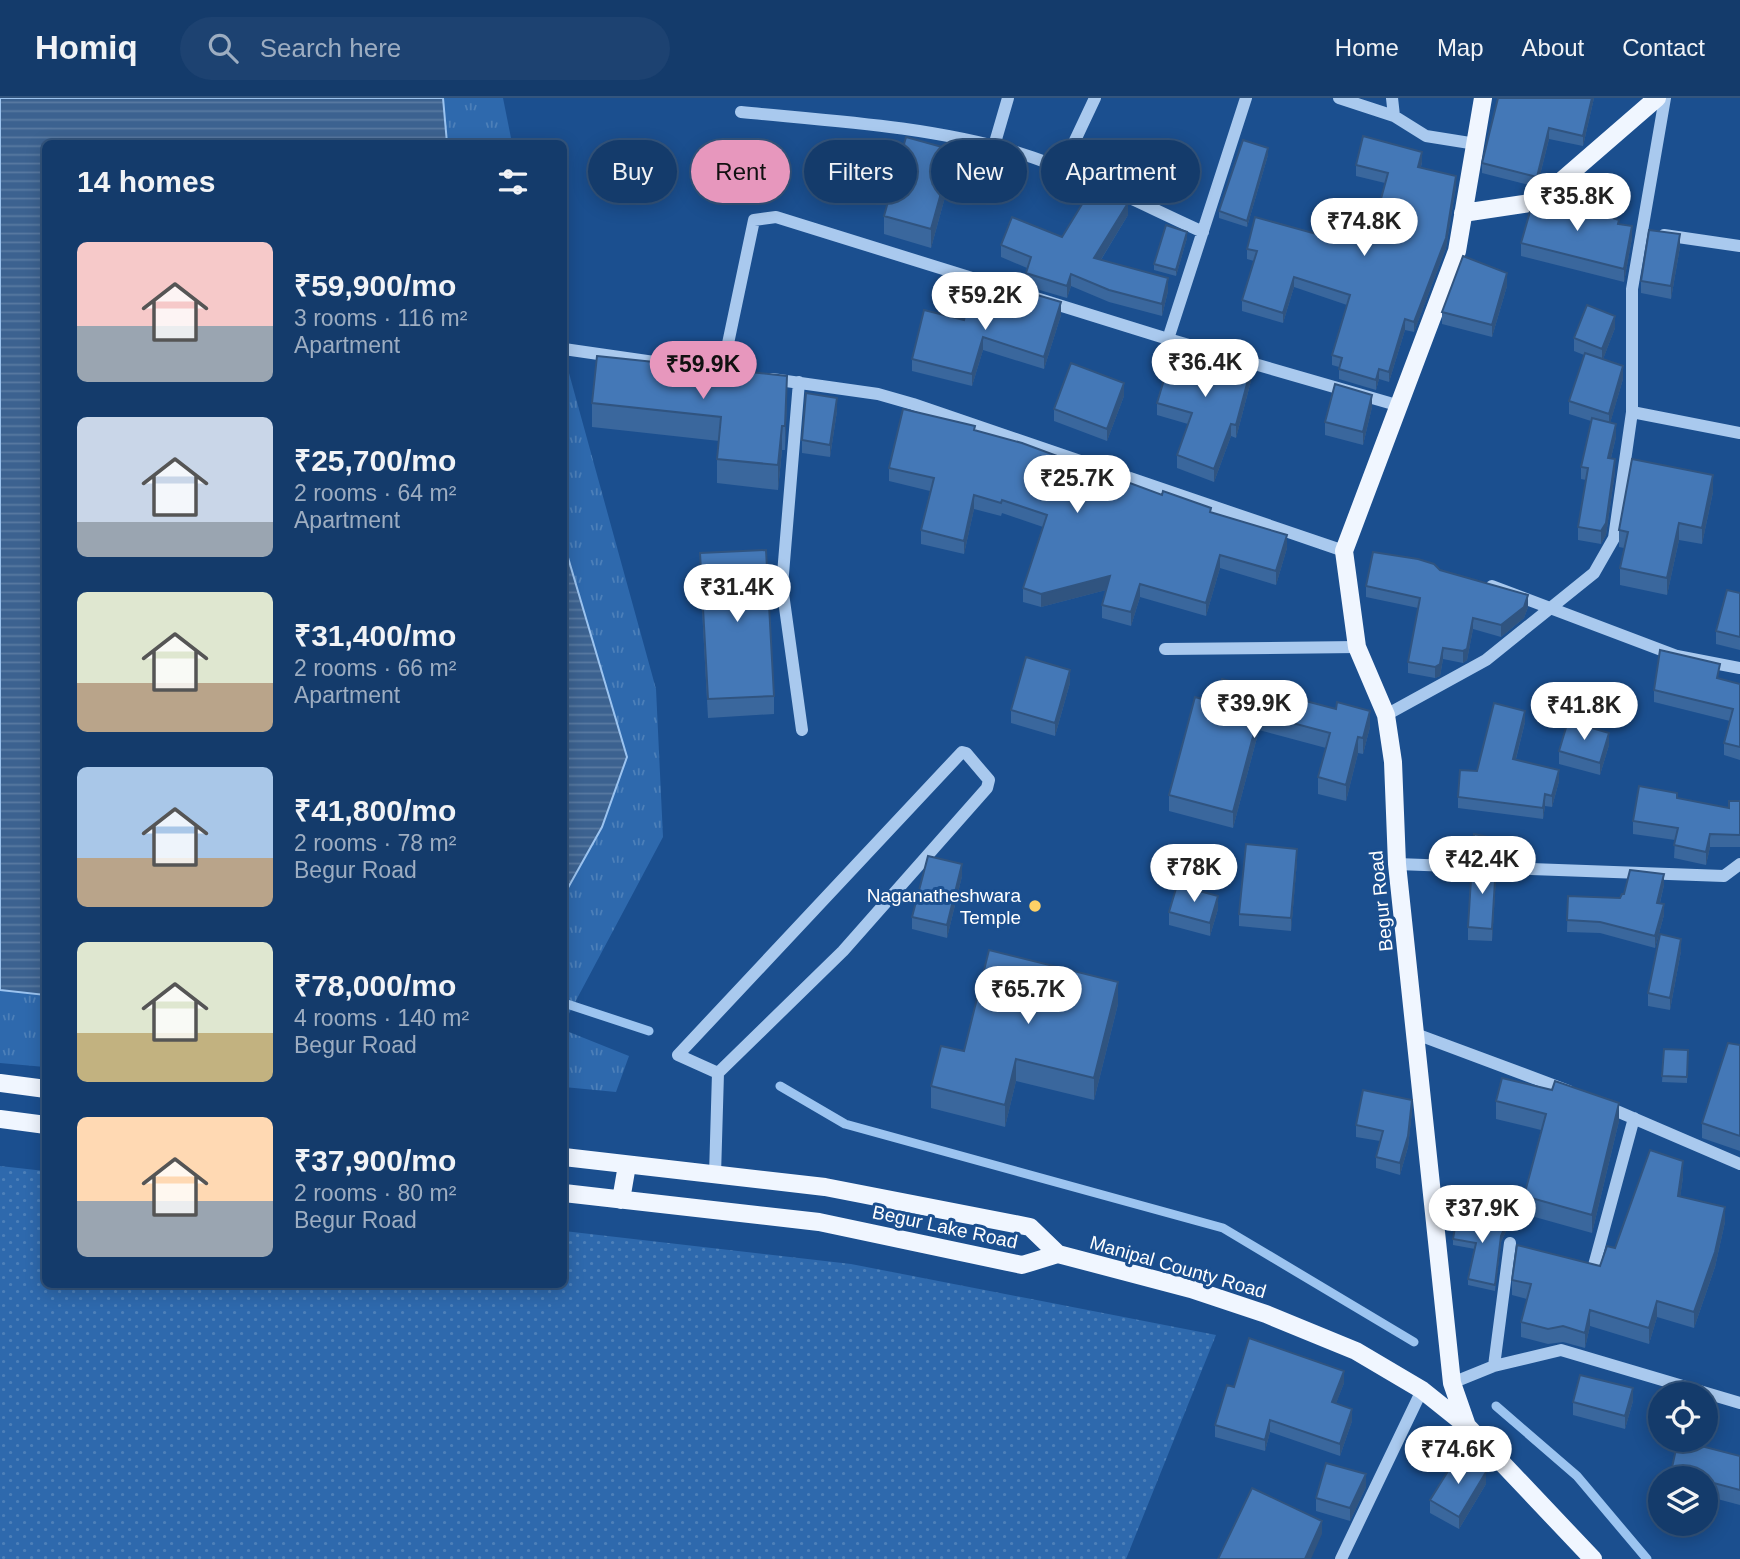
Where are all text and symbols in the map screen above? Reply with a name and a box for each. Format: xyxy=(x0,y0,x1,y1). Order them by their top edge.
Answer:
search box xyxy=(180,17,670,80)
text: Homiq xyxy=(35,29,138,66)
icon: search xyxy=(204,29,242,67)
text: Search here xyxy=(260,33,401,63)
text: Home xyxy=(1335,34,1399,61)
text: Map xyxy=(1437,34,1484,61)
text: About xyxy=(1522,34,1584,61)
text: Contact xyxy=(1622,34,1705,61)
chip: Buy xyxy=(588,140,677,203)
chip: Rent xyxy=(691,140,790,203)
chip: Filters xyxy=(804,140,917,203)
chip: New xyxy=(931,140,1027,203)
chip: Apartment xyxy=(1041,140,1200,203)
icon: filters xyxy=(494,163,532,201)
text: 14 homes xyxy=(77,165,215,198)
pin: ₹35.8K xyxy=(1520,174,1634,233)
text: ₹35.8K xyxy=(1540,183,1614,209)
pin: ₹74.8K xyxy=(1307,198,1421,258)
text: ₹74.8K xyxy=(1327,208,1401,234)
text: ₹59,900/mo xyxy=(294,269,456,302)
icon: home xyxy=(133,270,217,354)
pin: ₹59.2K xyxy=(928,272,1042,332)
text: ₹59.2K xyxy=(948,282,1022,308)
text: 3 rooms · 116 m² xyxy=(294,305,467,331)
text: Apartment xyxy=(294,332,400,358)
pin: ₹36.4K xyxy=(1148,340,1262,399)
pin: ₹59.9K xyxy=(646,342,760,401)
text: ₹36.4K xyxy=(1168,349,1242,375)
text: ₹59.9K xyxy=(666,351,740,377)
text: ₹25,700/mo xyxy=(294,444,456,477)
icon: home xyxy=(133,445,217,529)
pin: ₹25.7K xyxy=(1020,456,1134,515)
text: ₹25.7K xyxy=(1040,465,1114,491)
text: 2 rooms · 64 m² xyxy=(294,480,456,506)
text: Apartment xyxy=(294,507,400,533)
pin: ₹31.4K xyxy=(680,564,794,624)
text: ₹31.4K xyxy=(700,574,774,600)
text: ₹31,400/mo xyxy=(294,619,456,652)
icon: home xyxy=(133,620,217,704)
text: 2 rooms · 66 m² xyxy=(294,655,456,681)
pin: ₹39.9K xyxy=(1197,680,1311,740)
text: Apartment xyxy=(294,682,400,708)
pin: ₹41.8K xyxy=(1527,682,1641,742)
text: ₹39.9K xyxy=(1217,690,1291,716)
text: ₹41.8K xyxy=(1547,692,1621,718)
text: ₹41,800/mo xyxy=(294,794,456,827)
icon: home xyxy=(133,795,217,879)
text: 2 rooms · 78 m² xyxy=(294,830,456,856)
pin: ₹42.4K xyxy=(1425,836,1539,896)
pin: ₹78K xyxy=(1153,844,1235,904)
text: ₹42.4K xyxy=(1445,846,1519,872)
street label: Begur Road xyxy=(1365,849,1397,953)
text: ₹78K xyxy=(1166,854,1222,880)
text: Begur Road xyxy=(294,857,417,883)
place label: Naganatheshwara Temple xyxy=(867,885,1021,928)
marker: Naganatheshwara Temple xyxy=(1027,898,1043,914)
pin: ₹65.7K xyxy=(971,967,1085,1026)
text: ₹78,000/mo xyxy=(294,969,456,1002)
icon: home xyxy=(133,970,217,1054)
text: ₹65.7K xyxy=(991,976,1065,1002)
text: 4 rooms · 140 m² xyxy=(294,1005,469,1031)
text: Begur Road xyxy=(294,1032,417,1058)
text: ₹37,900/mo xyxy=(294,1144,456,1177)
icon: home xyxy=(133,1145,217,1229)
text: 2 rooms · 80 m² xyxy=(294,1180,456,1206)
pin: ₹37.9K xyxy=(1425,1186,1539,1245)
text: ₹37.9K xyxy=(1445,1195,1519,1221)
street label: Begur Lake Road xyxy=(870,1201,1020,1253)
text: Begur Road xyxy=(294,1207,417,1233)
street label: Manipal County Road xyxy=(1087,1232,1269,1302)
map controls xyxy=(1648,1382,1718,1536)
button: locate xyxy=(1648,1382,1718,1452)
pin: ₹74.6K xyxy=(1401,1426,1515,1486)
text: ₹74.6K xyxy=(1421,1436,1495,1462)
button: layers xyxy=(1648,1466,1718,1536)

